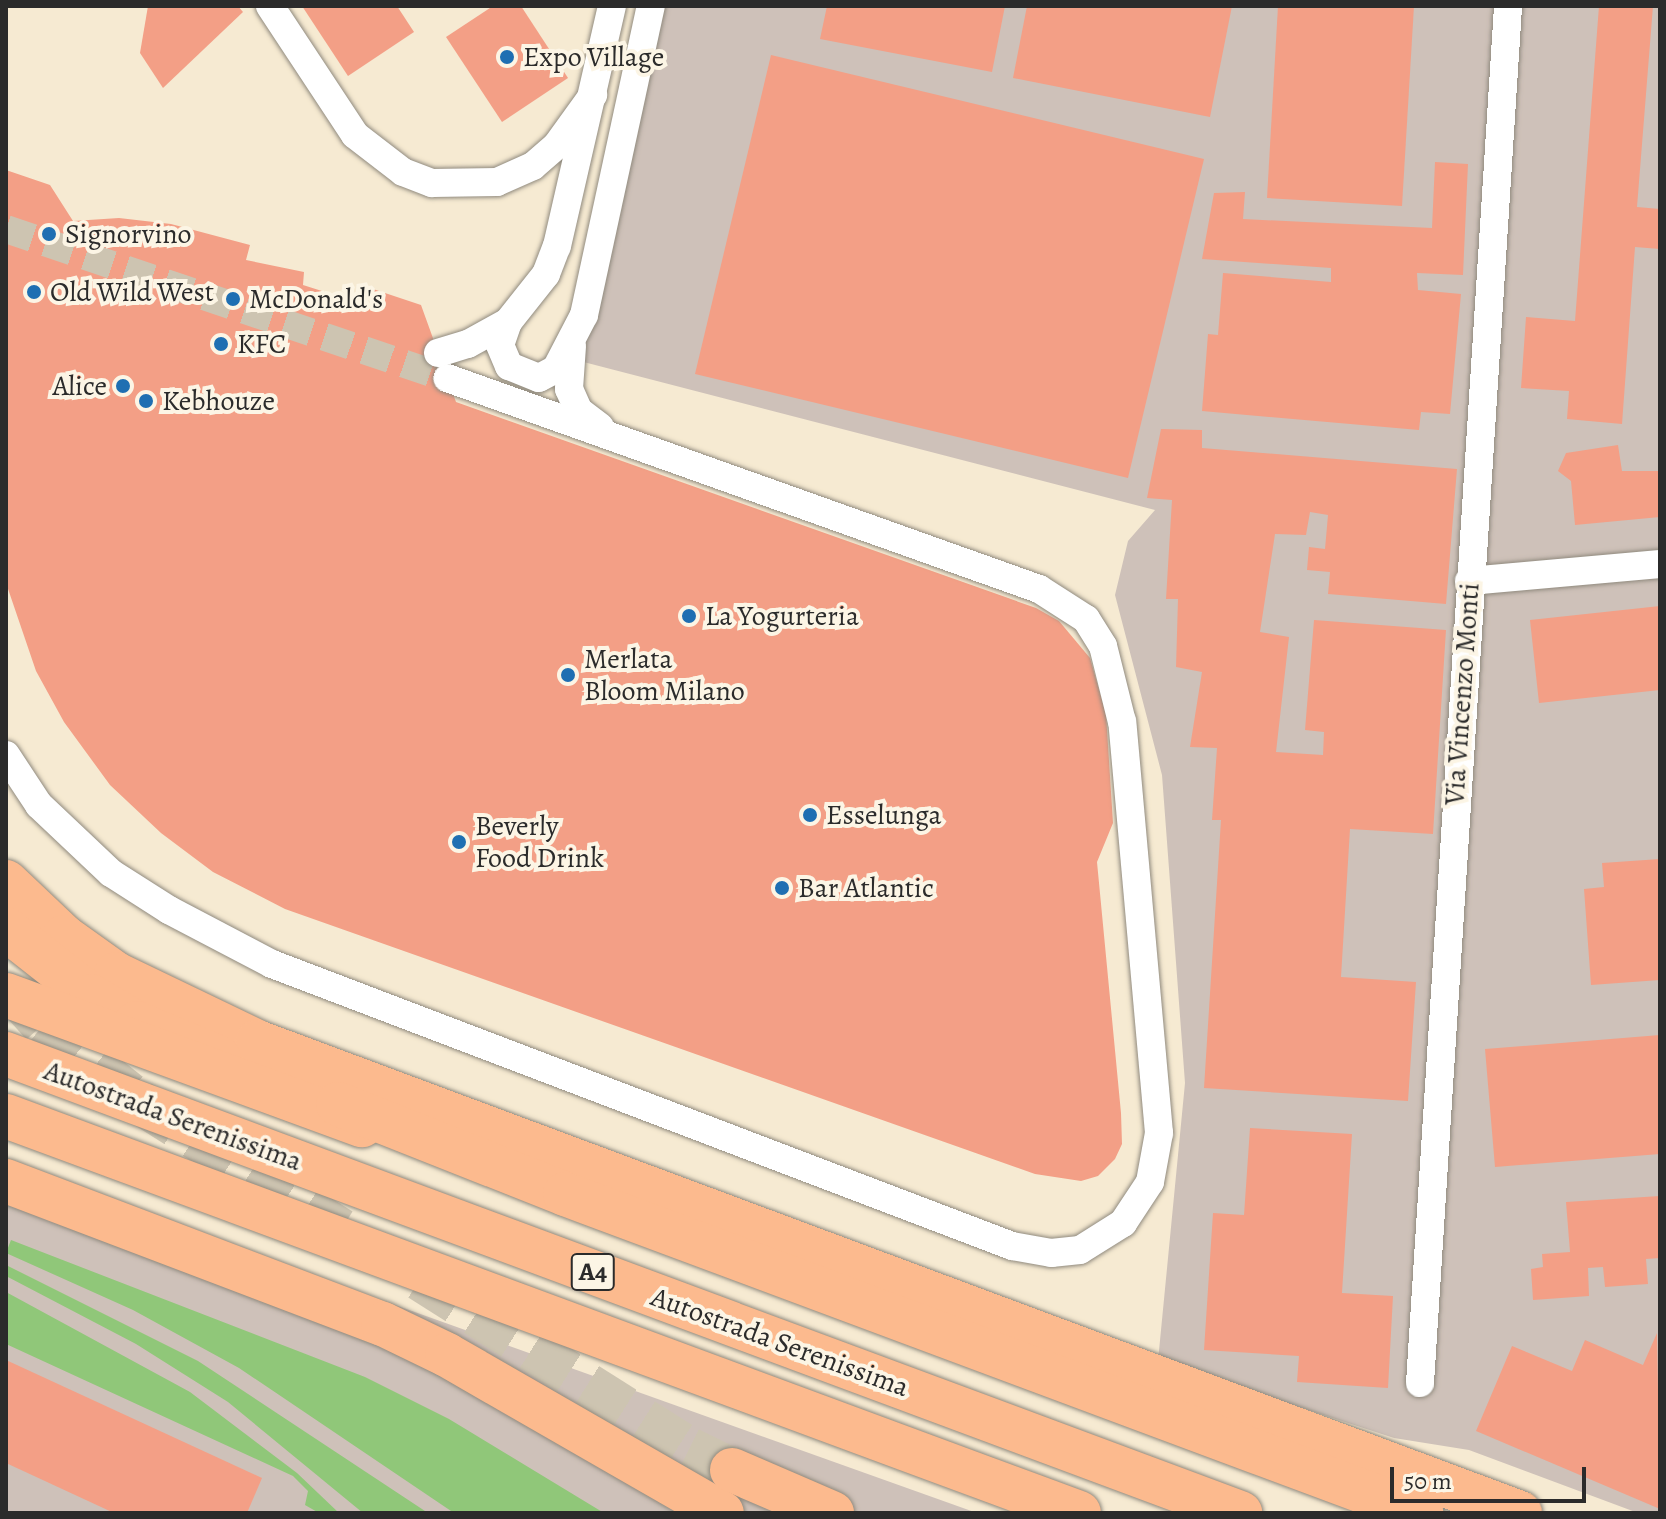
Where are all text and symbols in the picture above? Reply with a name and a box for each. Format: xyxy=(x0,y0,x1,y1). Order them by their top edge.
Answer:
place label: Expo Village xyxy=(523,40,664,74)
marker: Expo Village xyxy=(498,48,516,66)
place label: Signorvino xyxy=(65,217,192,251)
marker: Signorvino xyxy=(40,225,58,243)
place label: Old Wild West xyxy=(50,275,214,309)
place label: McDonald's xyxy=(249,282,383,316)
marker: Old Wild West xyxy=(25,283,43,301)
marker: McDonald's xyxy=(224,290,242,308)
place label: KFC xyxy=(237,327,286,361)
marker: KFC xyxy=(212,335,230,353)
place label: Alice xyxy=(52,369,107,403)
marker: Alice xyxy=(114,377,132,395)
place label: Kebhouze xyxy=(162,384,275,418)
marker: Kebhouze xyxy=(137,392,155,410)
street label: Via Vincenzo Monti xyxy=(1437,582,1487,806)
place label: La Yogurteria xyxy=(705,599,859,633)
marker: La Yogurteria xyxy=(680,607,698,625)
place label: Merlata Bloom Milano xyxy=(584,642,745,708)
marker: Merlata Bloom Milano xyxy=(559,666,577,684)
place label: Esselunga xyxy=(826,798,942,832)
marker: Esselunga xyxy=(801,806,819,824)
place label: Beverly Food Drink xyxy=(475,809,604,875)
marker: Beverly Food Drink xyxy=(450,833,468,851)
place label: Bar Atlantic xyxy=(798,871,934,905)
marker: Bar Atlantic xyxy=(773,879,791,897)
street label: Autostrada Serenissima xyxy=(40,1054,306,1178)
road number: A4 xyxy=(569,1250,617,1294)
street label: Autostrada Serenissima xyxy=(647,1280,913,1404)
scale bar xyxy=(1394,1451,1590,1501)
text: 50 m xyxy=(1404,1465,1452,1497)

